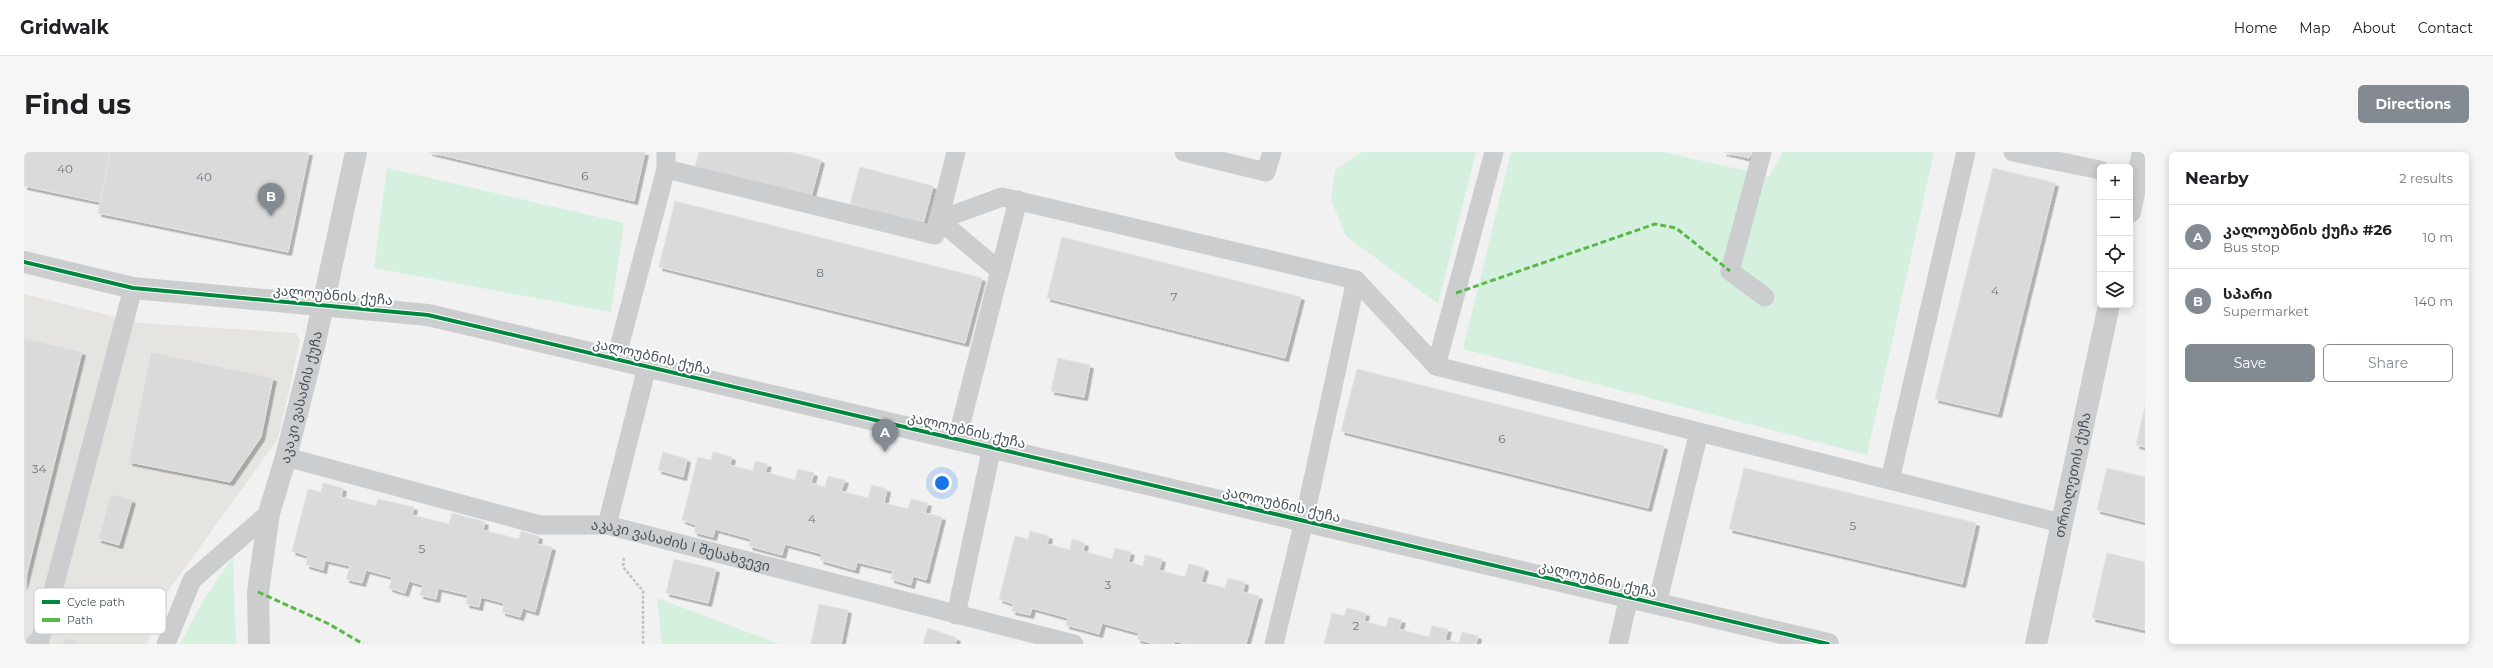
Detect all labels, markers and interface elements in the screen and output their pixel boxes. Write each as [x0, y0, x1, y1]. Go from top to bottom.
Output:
text: Gridwalk [20, 16, 109, 39]
text: Home [2234, 19, 2277, 37]
text: Map [2299, 19, 2330, 37]
text: About [2352, 19, 2396, 37]
text: Contact [2418, 19, 2473, 37]
button: Directions [2358, 85, 2469, 123]
text: Find us [24, 87, 131, 121]
house number: 40 [57, 161, 73, 176]
map controls [2097, 164, 2133, 308]
button: + [2097, 164, 2133, 200]
house number: 6 [581, 168, 589, 183]
text: Nearby [2185, 168, 2249, 188]
house number: 40 [196, 169, 212, 184]
text: 2 results [2399, 170, 2453, 186]
pin: B [258, 183, 284, 216]
button: − [2097, 200, 2133, 236]
text: კალოუბნის ქუჩა #26 [2223, 220, 2392, 239]
text: A [2193, 229, 2203, 245]
text: 10 m [2423, 229, 2453, 245]
button: locate [2097, 236, 2133, 272]
text: Bus stop [2223, 239, 2280, 255]
house number: 8 [816, 265, 824, 280]
button: layers [2097, 272, 2133, 308]
street label: კალოუბნის ქუჩა [272, 281, 394, 309]
house number: 4 [1991, 283, 1999, 298]
text: სპარი [2223, 284, 2272, 303]
house number: 7 [1170, 289, 1178, 304]
text: B [2193, 293, 2203, 309]
text: 140 m [2414, 293, 2453, 309]
text: Supermarket [2223, 303, 2309, 319]
street label: აკაკი ვასაძის ქუჩა [276, 329, 326, 466]
street label: კალოუბნის ქუჩა [591, 334, 713, 378]
button: Save [2185, 344, 2315, 382]
button: Share [2323, 344, 2453, 382]
street label: კალოუბნის ქუჩა [906, 408, 1028, 452]
street label: თრიალეთის ქუჩა [2050, 410, 2095, 539]
pin: A [872, 419, 898, 452]
house number: 6 [1498, 431, 1506, 446]
house number: 34 [32, 461, 46, 476]
your location [932, 473, 952, 493]
street label: კალოუბნის ქუჩა [1221, 482, 1343, 526]
house number: 4 [808, 511, 816, 526]
street label: აკაკი ვასაძის I შესახვევი [591, 516, 772, 575]
house number: 5 [1850, 518, 1857, 533]
house number: 5 [419, 541, 426, 556]
street label: კალოუბნის ქუჩა [1537, 557, 1659, 601]
house number: 3 [1105, 577, 1112, 592]
legend [34, 588, 166, 634]
text: Cycle path [67, 595, 125, 609]
text: Path [67, 613, 93, 627]
house number: 2 [1353, 618, 1360, 633]

